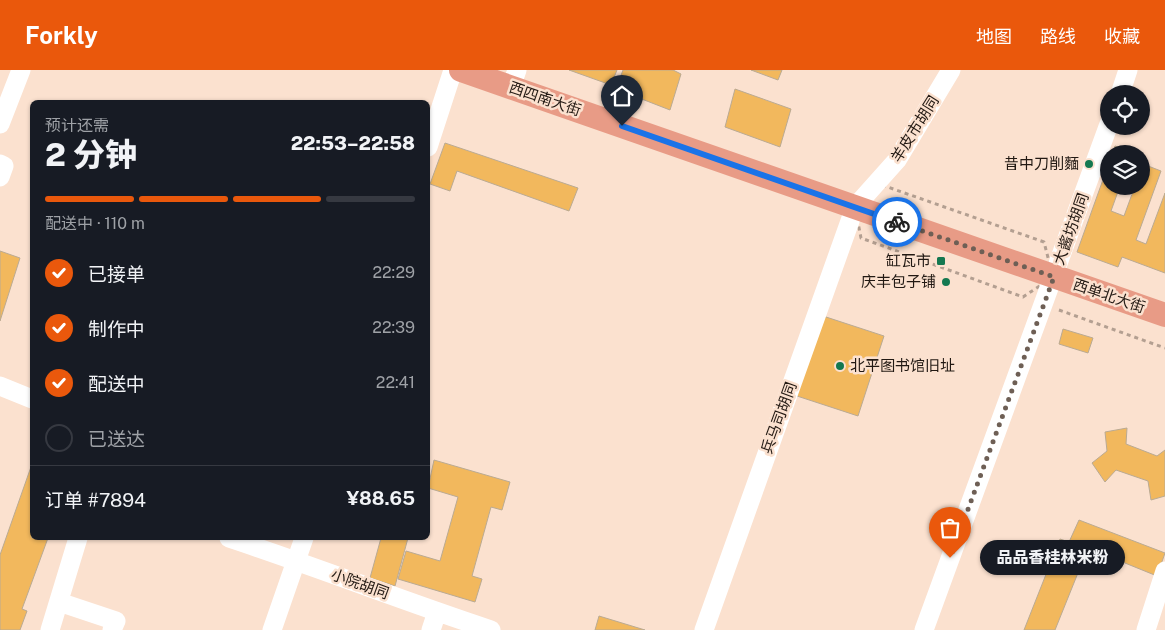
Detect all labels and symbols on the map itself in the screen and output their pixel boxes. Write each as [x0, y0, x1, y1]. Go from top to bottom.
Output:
pin [601, 75, 643, 126]
street label: 西四南大街 [507, 78, 583, 119]
street label: 羊皮市胡同 [887, 92, 942, 165]
place label: 昔中刀削麵 [1004, 155, 1079, 172]
marker: 昔中刀削麵 [1083, 158, 1095, 170]
street label: 大酱坊胡同 [1050, 191, 1091, 267]
courier [872, 197, 922, 247]
place label: 缸瓦市 [886, 252, 931, 269]
marker: 缸瓦市 [935, 255, 947, 267]
place label: 庆丰包子铺 [861, 273, 936, 290]
street label: 西单北大街 [1071, 275, 1147, 316]
marker: 庆丰包子铺 [940, 276, 952, 288]
place label: 北平图书馆旧址 [850, 357, 955, 374]
marker: 北平图书馆旧址 [834, 360, 846, 372]
street label: 兵马司胡同 [758, 380, 799, 456]
pin [929, 507, 971, 558]
callout: 品品香桂林米粉 [980, 540, 1125, 576]
street label: 小院胡同 [329, 565, 391, 602]

